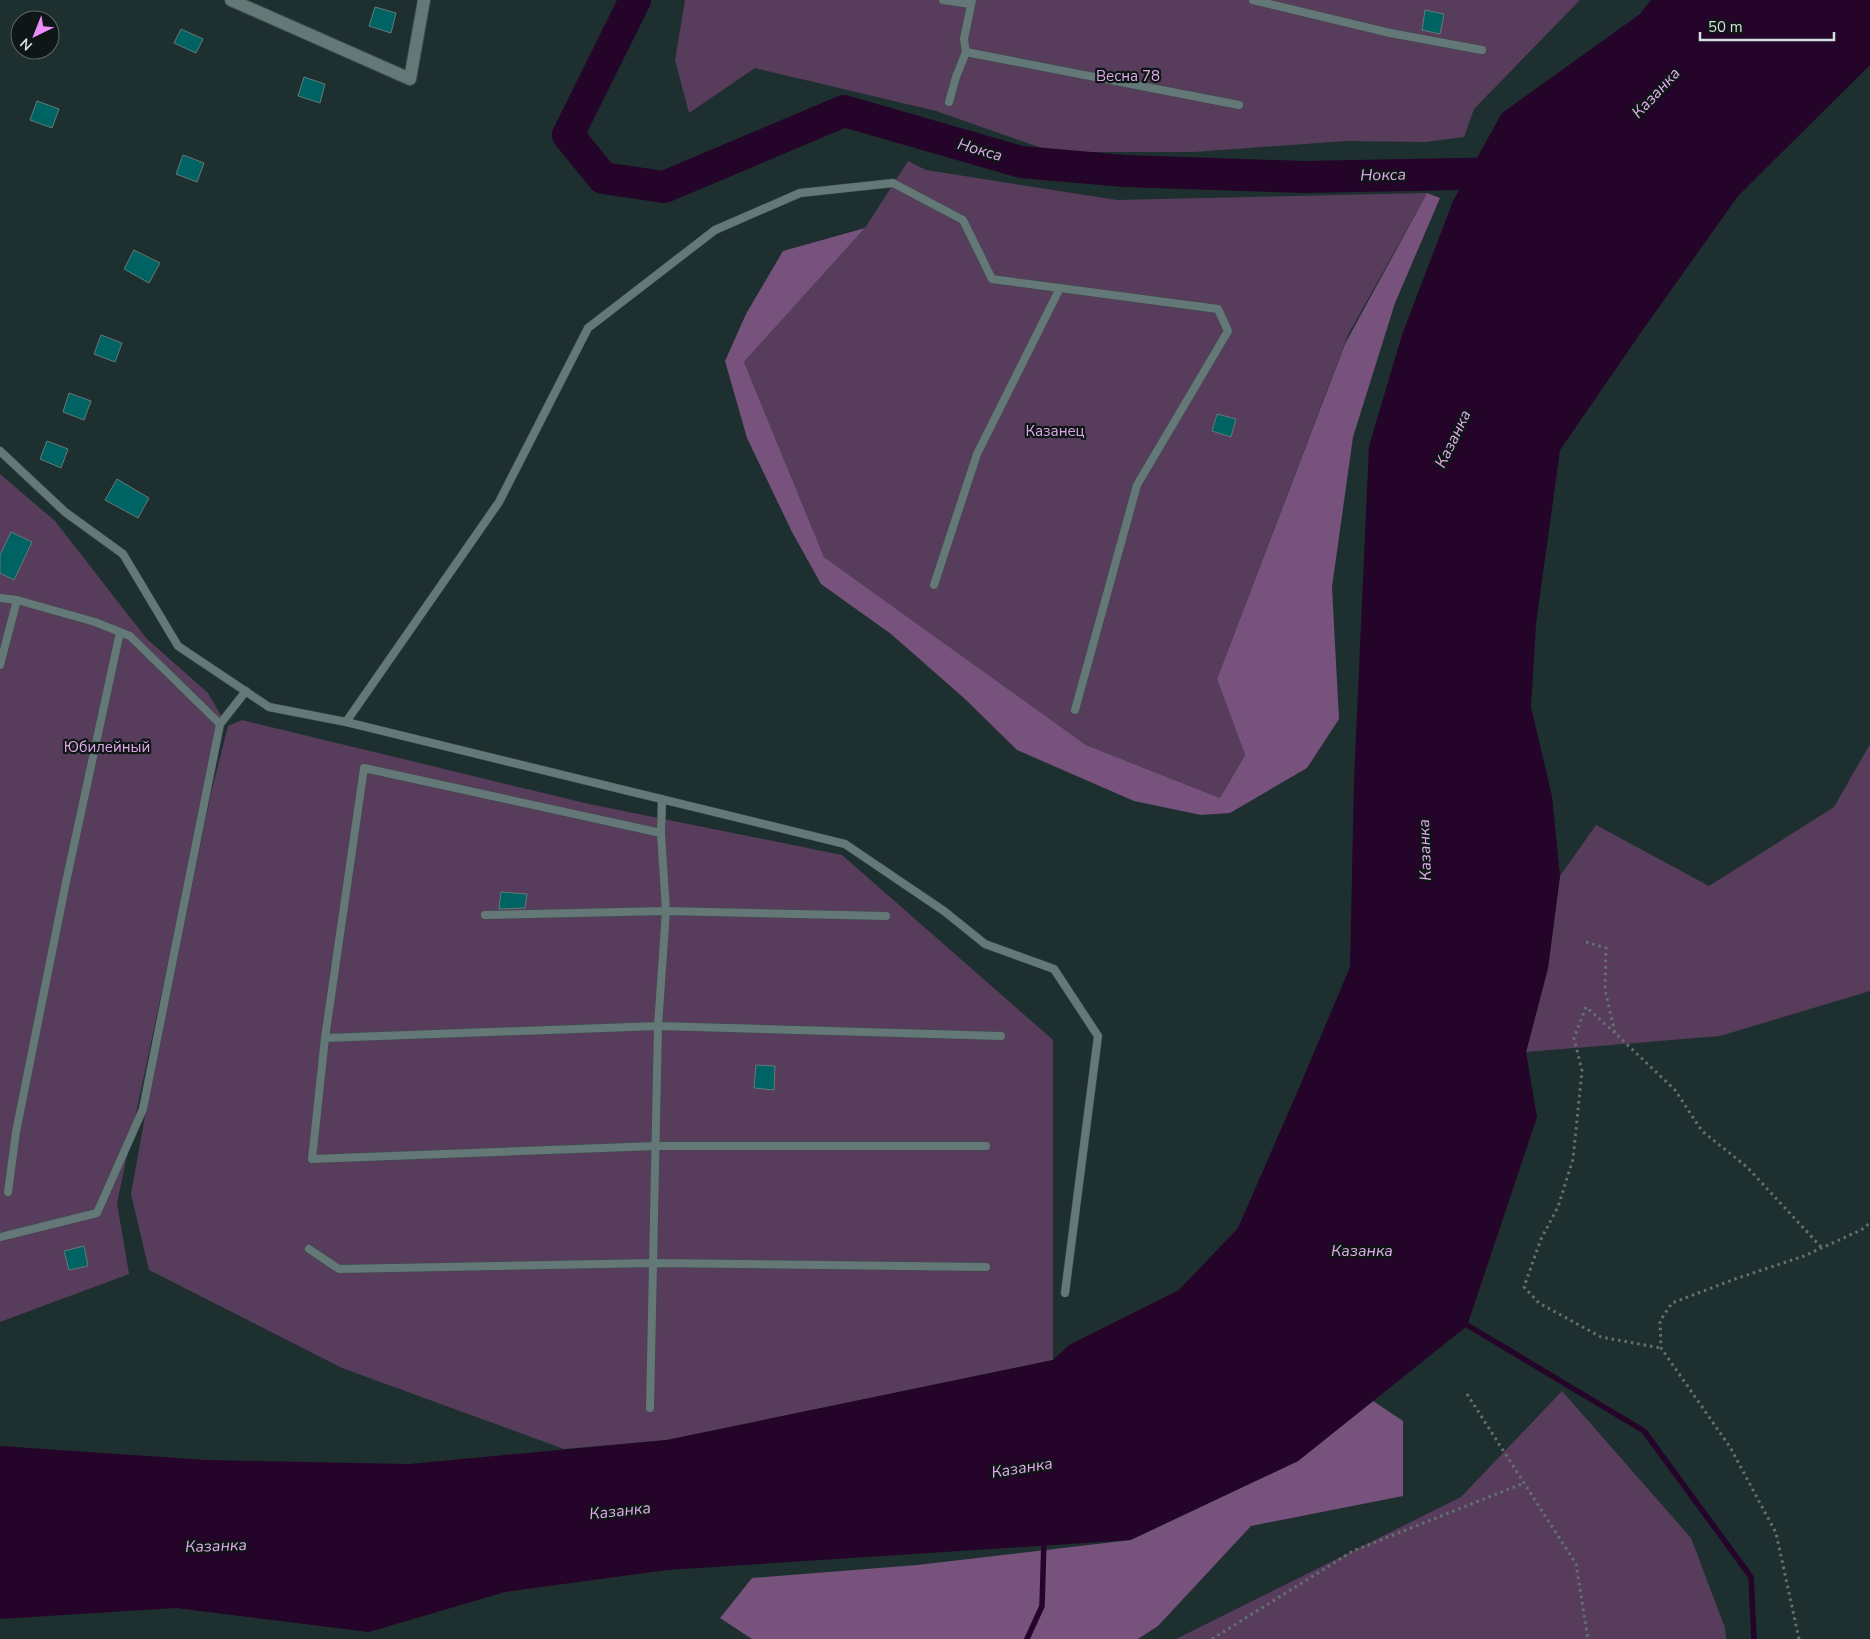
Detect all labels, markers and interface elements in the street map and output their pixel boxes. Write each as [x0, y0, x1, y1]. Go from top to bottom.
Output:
north arrow [10, 10, 60, 60]
scale bar [1700, 10, 1834, 42]
text: 50 m [1708, 17, 1743, 37]
text: N [16, 34, 37, 55]
water label: Казанка [1627, 63, 1685, 123]
park label: Весна 78 [1096, 66, 1160, 86]
water label: Нокса [955, 133, 1005, 167]
water label: Нокса [1360, 164, 1406, 186]
water label: Казанка [1430, 406, 1476, 472]
park label: Казанец [1025, 421, 1085, 441]
park label: Юбилейный [64, 737, 150, 757]
water label: Казанка [1413, 819, 1437, 881]
water label: Казанка [1331, 1240, 1393, 1262]
water label: Казанка [990, 1452, 1054, 1484]
water label: Казанка [588, 1497, 652, 1525]
water label: Казанка [185, 1534, 247, 1558]

